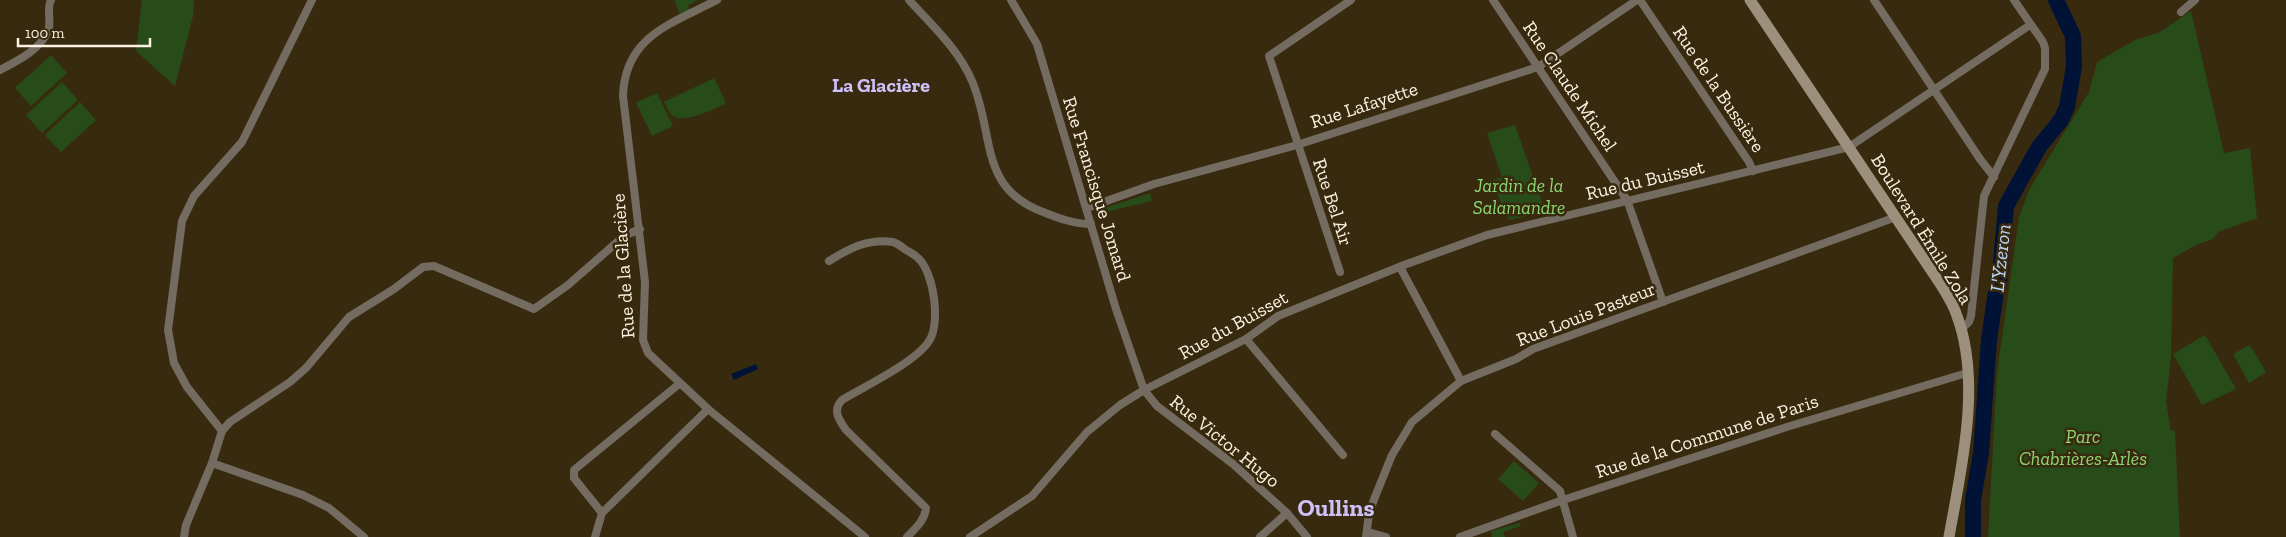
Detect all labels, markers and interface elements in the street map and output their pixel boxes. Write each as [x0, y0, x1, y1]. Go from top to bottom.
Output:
scale bar [18, 15, 150, 47]
street label: Rue Claude Michel [1518, 17, 1622, 155]
street label: Rue de la Bussière [1668, 21, 1770, 157]
text: 100 m [25, 24, 64, 42]
district label: La Glacière [832, 73, 930, 97]
street label: Rue Lafayette [1307, 77, 1421, 133]
street label: Rue Francisque Jomard [1058, 94, 1136, 285]
street label: Boulevard Émile Zola [1866, 149, 1978, 309]
street label: Rue Bel Air [1308, 155, 1358, 249]
street label: Rue du Buisset [1583, 155, 1707, 205]
park label: Jardin de la Salamandre [1473, 174, 1565, 219]
street label: Rue de la Glacière [606, 193, 640, 339]
water label: L'Yzeron [1985, 223, 2015, 293]
street label: Rue Louis Pasteur [1513, 277, 1659, 351]
street label: Rue du Buisset [1174, 286, 1292, 364]
street label: Rue de la Commune de Paris [1593, 389, 1821, 483]
street label: Rue Victor Hugo [1165, 390, 1285, 492]
park label: Parc Chabrières-Arlès [2019, 425, 2147, 470]
district label: Oullins [1297, 493, 1375, 522]

